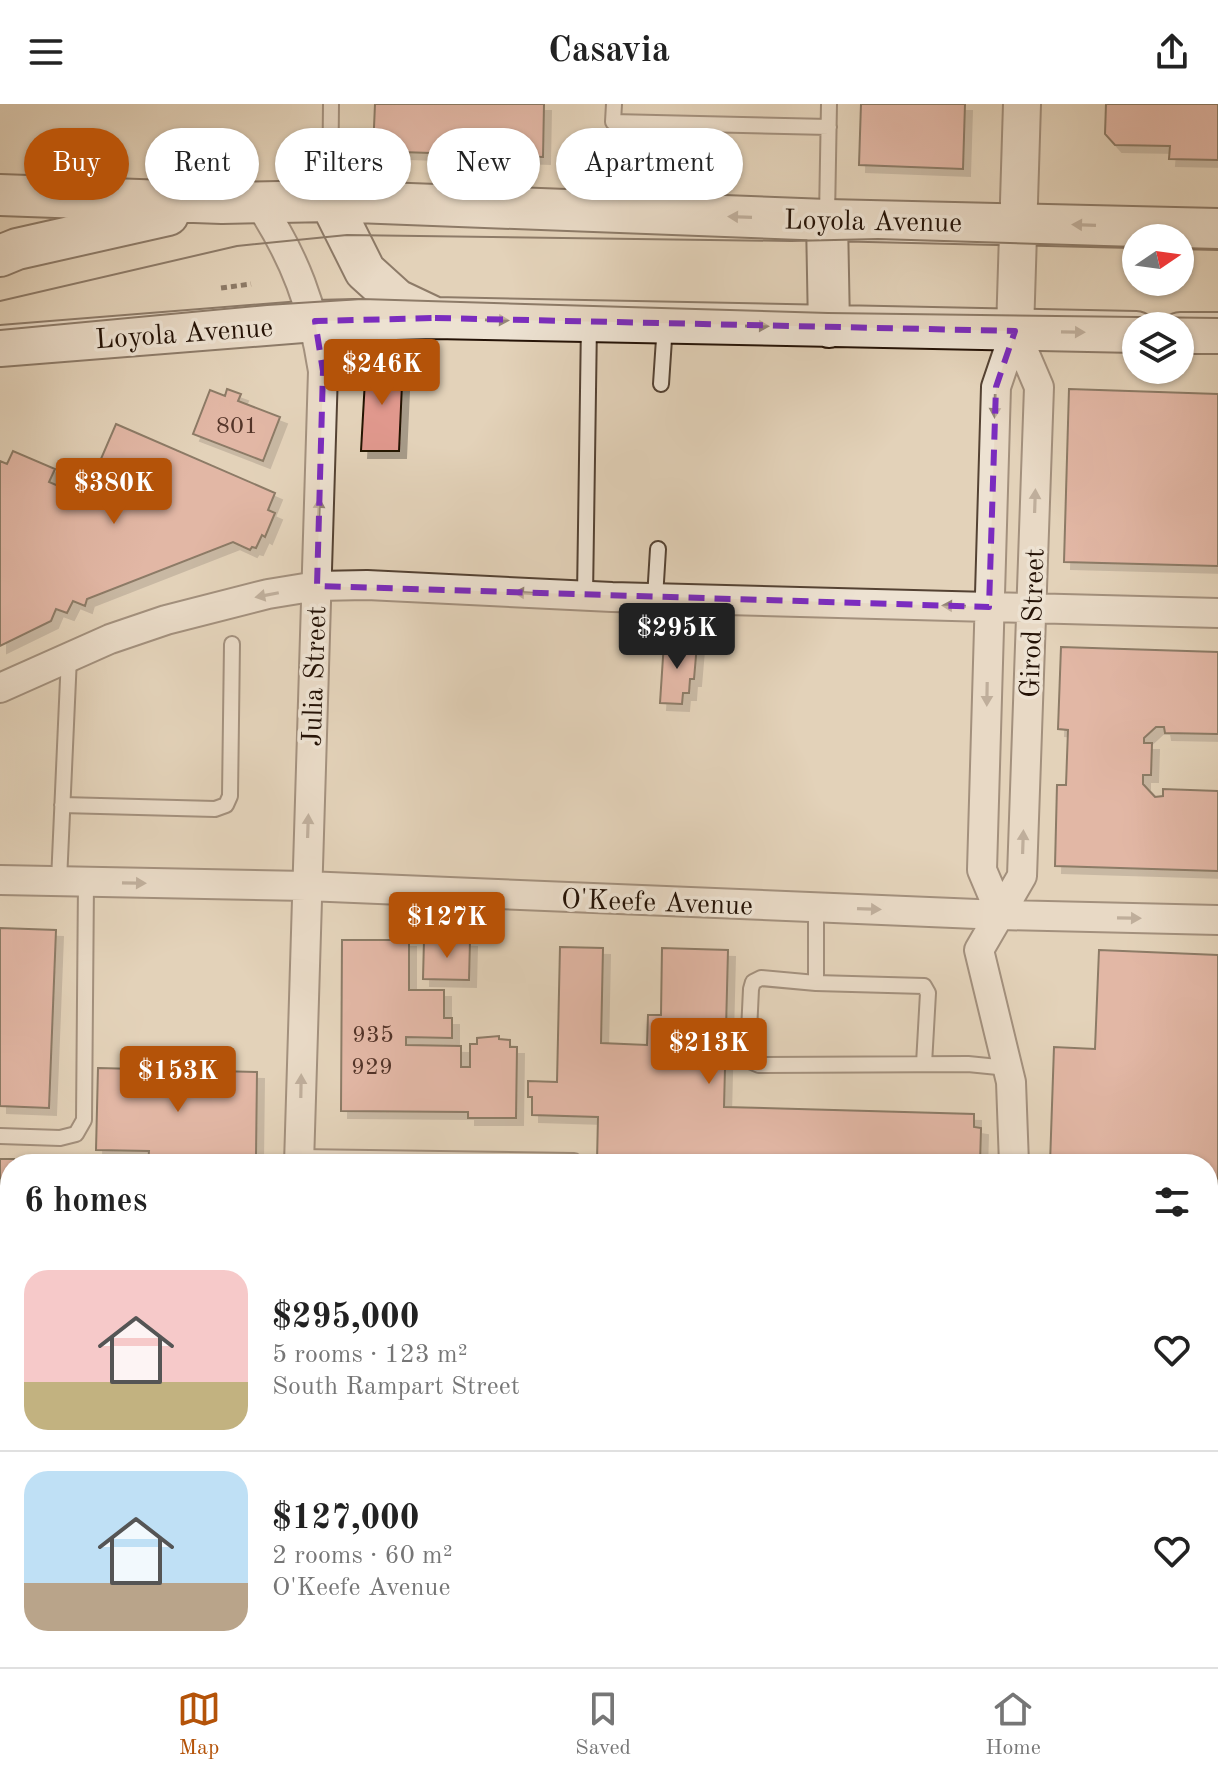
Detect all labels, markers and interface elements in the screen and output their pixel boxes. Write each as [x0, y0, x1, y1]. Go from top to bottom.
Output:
icon: menu [24, 30, 68, 74]
icon: share [1150, 30, 1194, 74]
text: Casavia [548, 34, 670, 70]
chip: Buy [24, 128, 129, 200]
chip: Rent [145, 128, 259, 200]
chip: Filters [275, 128, 411, 200]
chip: New [427, 128, 540, 200]
chip: Apartment [556, 128, 743, 200]
street label: Loyola Avenue [784, 207, 962, 239]
one-way arrow [727, 210, 752, 223]
one-way arrow [1071, 218, 1096, 231]
north arrow [1122, 224, 1194, 296]
map controls [1122, 224, 1194, 384]
button: layers [1122, 312, 1194, 384]
one-way arrow [485, 313, 510, 326]
street label: Loyola Avenue [94, 315, 274, 355]
one-way arrow [745, 319, 770, 332]
one-way arrow [1061, 326, 1086, 338]
pin: $246K [326, 339, 438, 407]
text: $246K [342, 352, 422, 378]
one-way arrow [989, 394, 1002, 419]
house number: 801 [216, 415, 258, 439]
pin: $380K [58, 458, 170, 526]
text: $380K [74, 471, 154, 497]
one-way arrow [1029, 488, 1041, 513]
one-way arrow [313, 497, 325, 522]
street label: Girod Street [1017, 548, 1051, 698]
one-way arrow [513, 586, 538, 599]
one-way arrow [254, 589, 279, 602]
one-way arrow [941, 600, 966, 612]
pin: $295K [621, 603, 733, 671]
street label: Julia Street [300, 605, 332, 747]
text: $295K [637, 616, 717, 642]
one-way arrow [980, 682, 993, 707]
one-way arrow [301, 813, 314, 838]
one-way arrow [1017, 829, 1030, 854]
one-way arrow [122, 876, 147, 889]
street label: O'Keefe Avenue [560, 887, 753, 921]
pin: $127K [391, 892, 503, 960]
one-way arrow [857, 903, 882, 916]
text: $127K [407, 905, 487, 931]
one-way arrow [1117, 912, 1142, 925]
pin: $213K [653, 1018, 765, 1086]
house number: 935 [352, 1024, 394, 1048]
text: $213K [669, 1031, 749, 1057]
pin: $153K [122, 1046, 234, 1114]
house number: 929 [351, 1056, 393, 1080]
text: $153K [138, 1059, 218, 1085]
one-way arrow [294, 1073, 307, 1098]
icon: filters [1150, 1180, 1194, 1224]
text: 6 homes [24, 1185, 147, 1219]
text: $295,000 [272, 1301, 420, 1335]
icon: home [88, 1302, 184, 1398]
icon: heart [1150, 1328, 1194, 1372]
text: 5 rooms · 123 m² [272, 1342, 468, 1368]
text: South Rampart Street [272, 1374, 520, 1400]
text: $127,000 [272, 1502, 420, 1536]
icon: home [88, 1503, 184, 1599]
icon: heart [1150, 1529, 1194, 1573]
text: 2 rooms · 60 m² [272, 1543, 453, 1569]
text: O'Keefe Avenue [272, 1575, 450, 1601]
tab: Map [177, 1687, 221, 1762]
tab: Saved [575, 1687, 631, 1762]
tab: Home [985, 1687, 1041, 1762]

